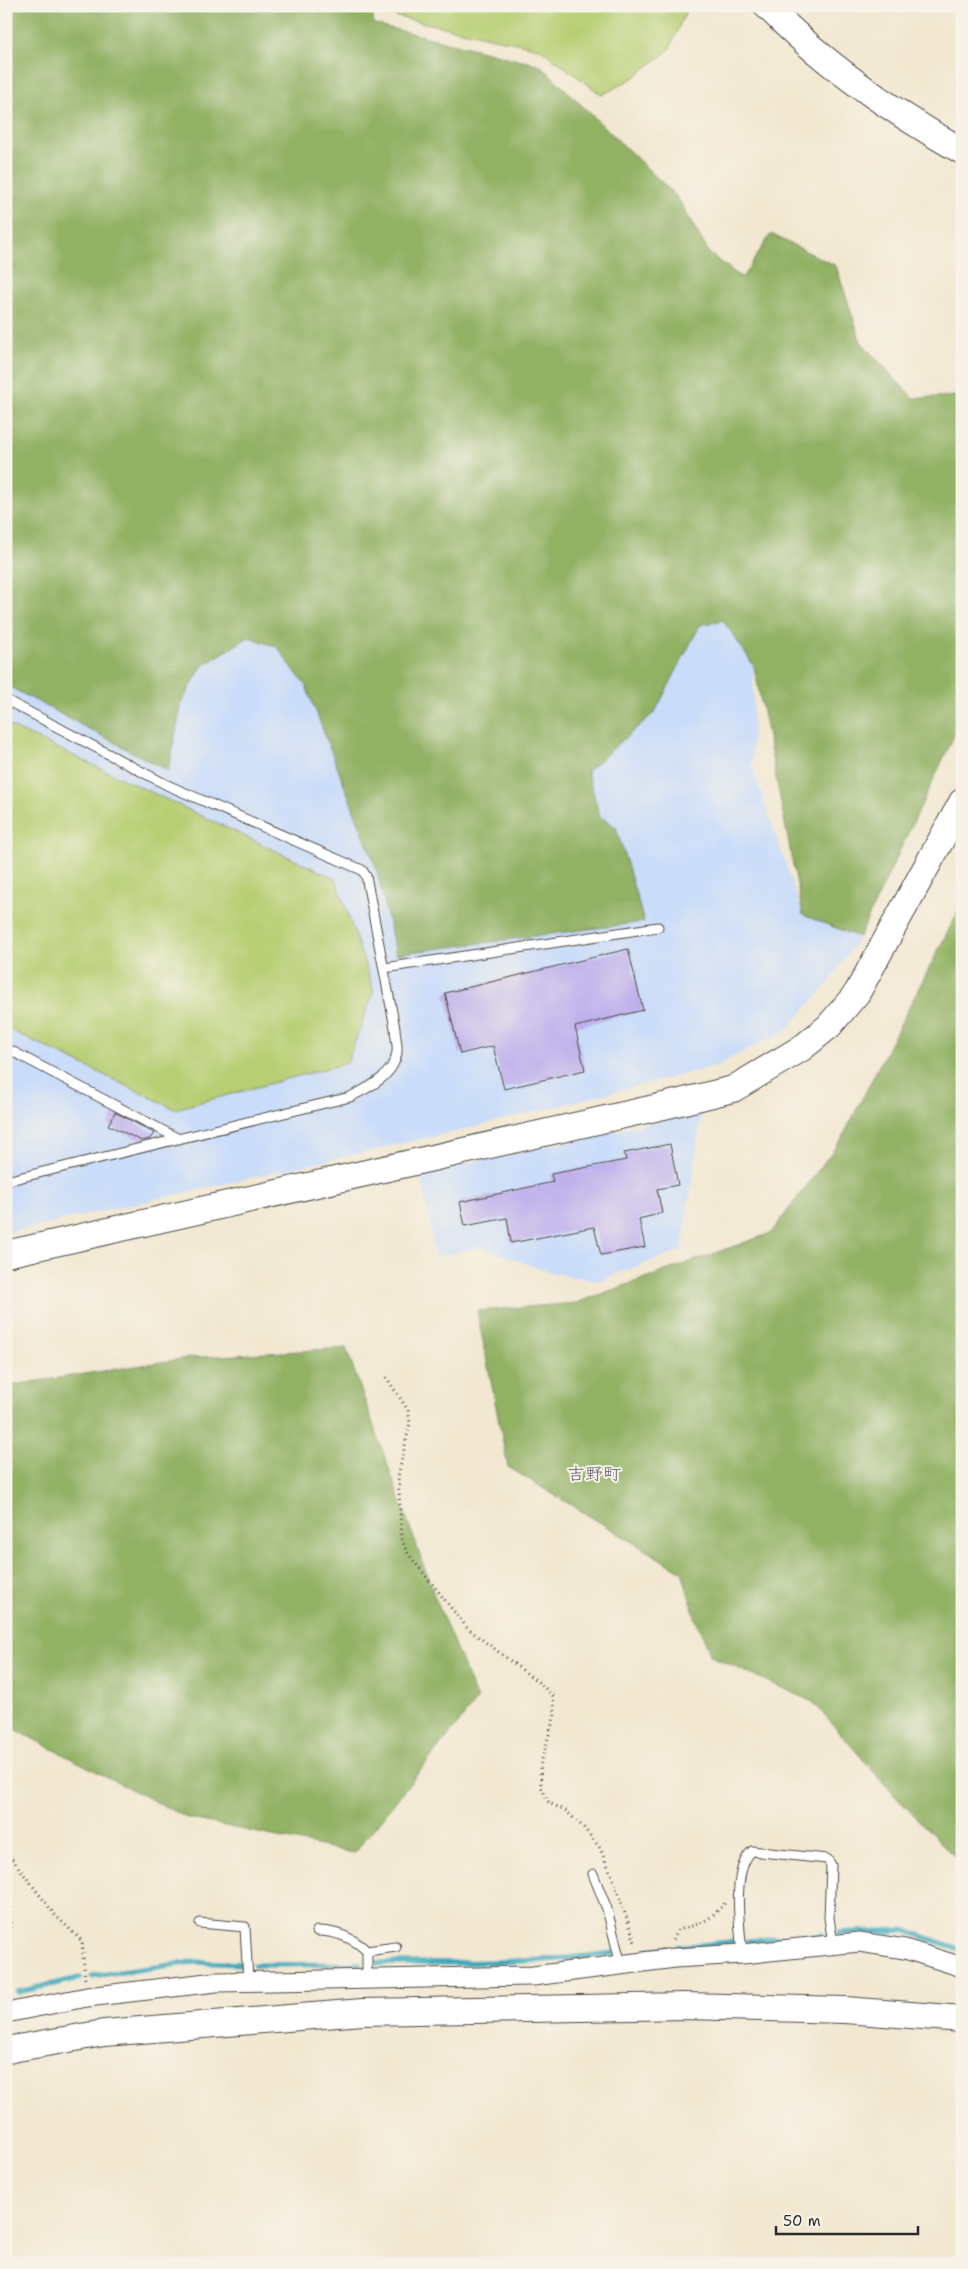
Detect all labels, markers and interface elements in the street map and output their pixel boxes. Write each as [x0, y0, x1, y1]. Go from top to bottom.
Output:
district label: 吉野町 [567, 1462, 621, 1486]
scale bar [776, 2204, 918, 2236]
text: 50 m [783, 2211, 821, 2231]

